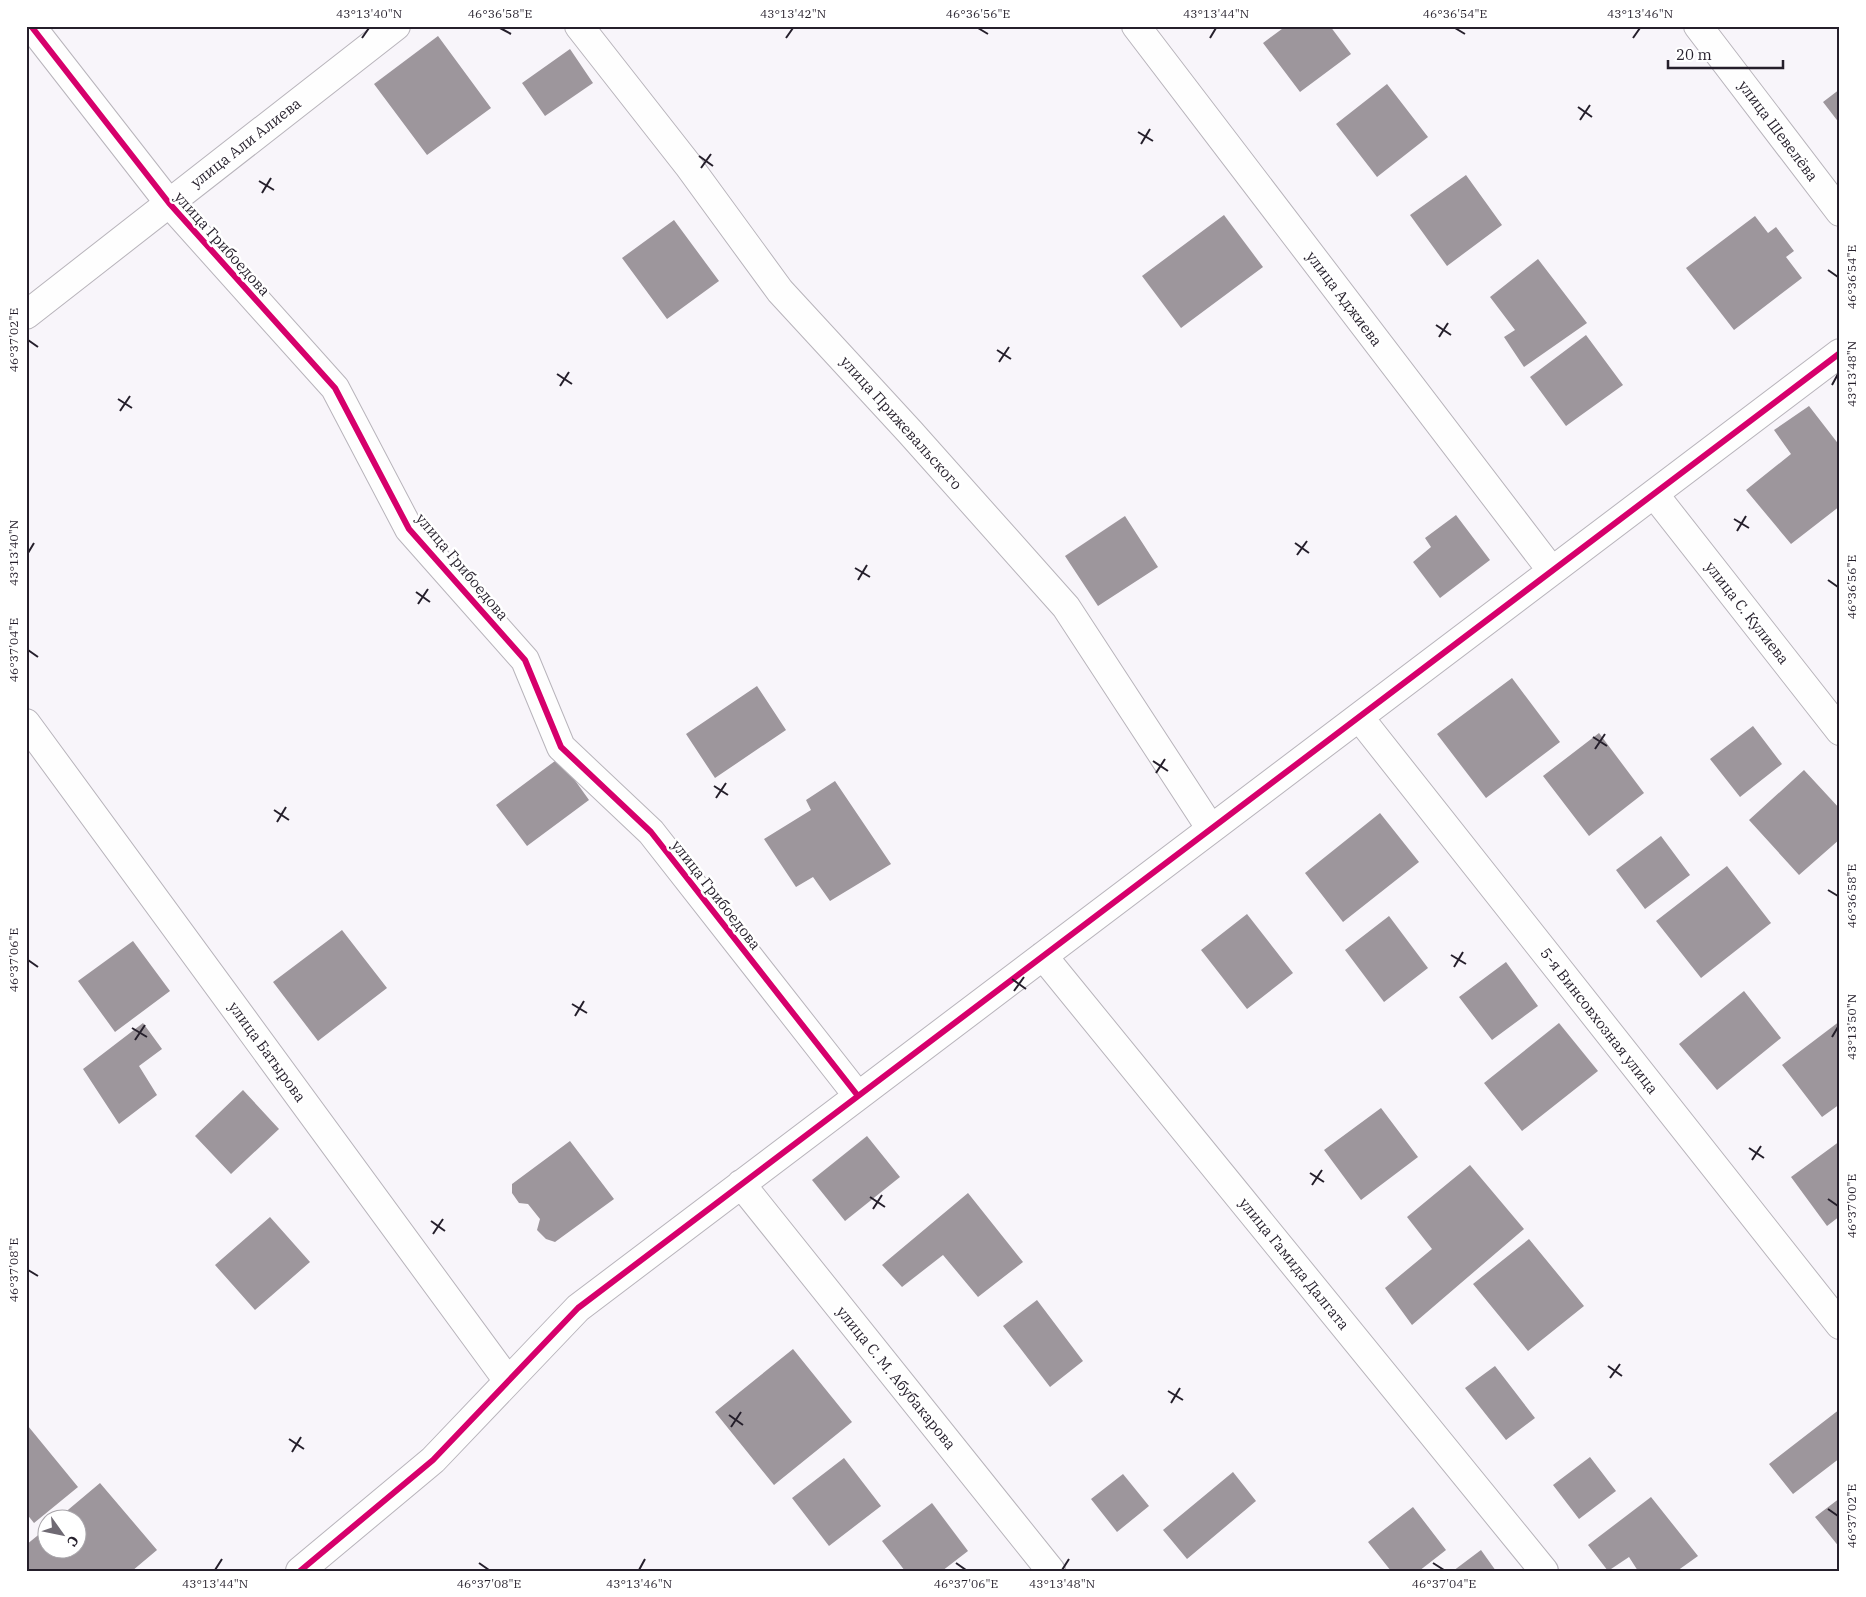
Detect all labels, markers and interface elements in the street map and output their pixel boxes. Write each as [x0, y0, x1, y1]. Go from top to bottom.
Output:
text: 43°13'40"N [336, 6, 402, 21]
text: 46°36'58"E [468, 6, 532, 21]
text: 43°13'42"N [760, 6, 826, 21]
text: 46°36'56"E [946, 6, 1010, 21]
text: 43°13'44"N [1183, 6, 1249, 21]
text: 46°36'54"E [1423, 6, 1487, 21]
text: 43°13'46"N [1607, 6, 1673, 21]
scale bar [1668, 38, 1784, 70]
text: 20 m [1676, 45, 1712, 64]
street label: улица Шевелёва [1734, 77, 1822, 185]
street label: улица Али Алиева [187, 94, 305, 192]
street label: улица Грибоедова [170, 187, 274, 300]
text: 46°36'54"E [1844, 245, 1859, 309]
street label: улица Аджиева [1302, 247, 1386, 350]
text: 46°37'02"E [6, 308, 21, 372]
text: 43°13'48"N [1844, 341, 1859, 407]
street label: улица Прижевальского [836, 352, 966, 493]
street label: улица Грибоедова [412, 509, 513, 624]
text: 43°13'40"N [6, 520, 21, 586]
text: 46°36'56"E [1844, 555, 1859, 619]
street label: улица С. Кулиева [1701, 557, 1793, 668]
text: 46°37'04"E [6, 618, 21, 682]
street label: улица Грибоедова [668, 836, 765, 953]
text: 46°36'58"E [1844, 864, 1859, 928]
text: 46°37'06"E [6, 928, 21, 992]
street label: 5-я Винсовхозная улица [1536, 944, 1662, 1098]
text: 43°13'50"N [1844, 994, 1859, 1060]
street label: улица Батырова [225, 998, 310, 1106]
text: 46°37'00"E [1844, 1174, 1859, 1238]
street label: улица Гамида Далгата [1235, 1194, 1354, 1334]
text: 46°37'08"E [6, 1238, 21, 1302]
street label: улица С. М. Абубакарова [833, 1302, 960, 1453]
text: 46°37'02"E [1844, 1484, 1859, 1548]
north arrow [38, 1510, 88, 1560]
text: С [63, 1532, 83, 1550]
text: 43°13'44"N [182, 1576, 248, 1591]
text: 46°37'08"E [457, 1576, 521, 1591]
text: 43°13'46"N [606, 1576, 672, 1591]
text: 46°37'06"E [934, 1576, 998, 1591]
text: 43°13'48"N [1029, 1576, 1095, 1591]
text: 46°37'04"E [1412, 1576, 1476, 1591]

